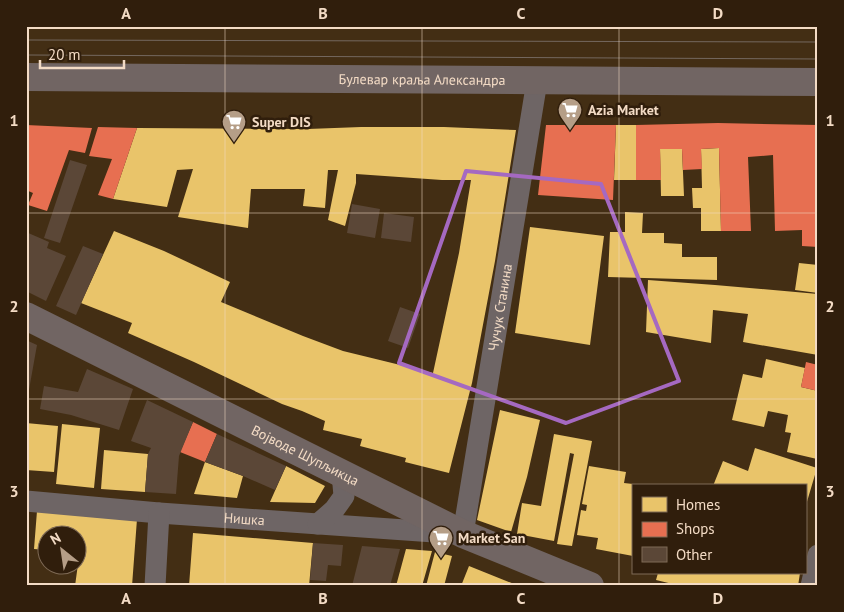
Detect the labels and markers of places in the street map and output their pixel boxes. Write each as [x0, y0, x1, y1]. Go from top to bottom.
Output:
supermarket icon: Azia Market [557, 97, 583, 131]
place label: Azia Market [588, 101, 659, 119]
supermarket icon: Super DIS [221, 109, 247, 143]
place label: Super DIS [252, 113, 311, 131]
supermarket icon: Market San [428, 525, 454, 559]
place label: Market San [458, 529, 525, 547]

